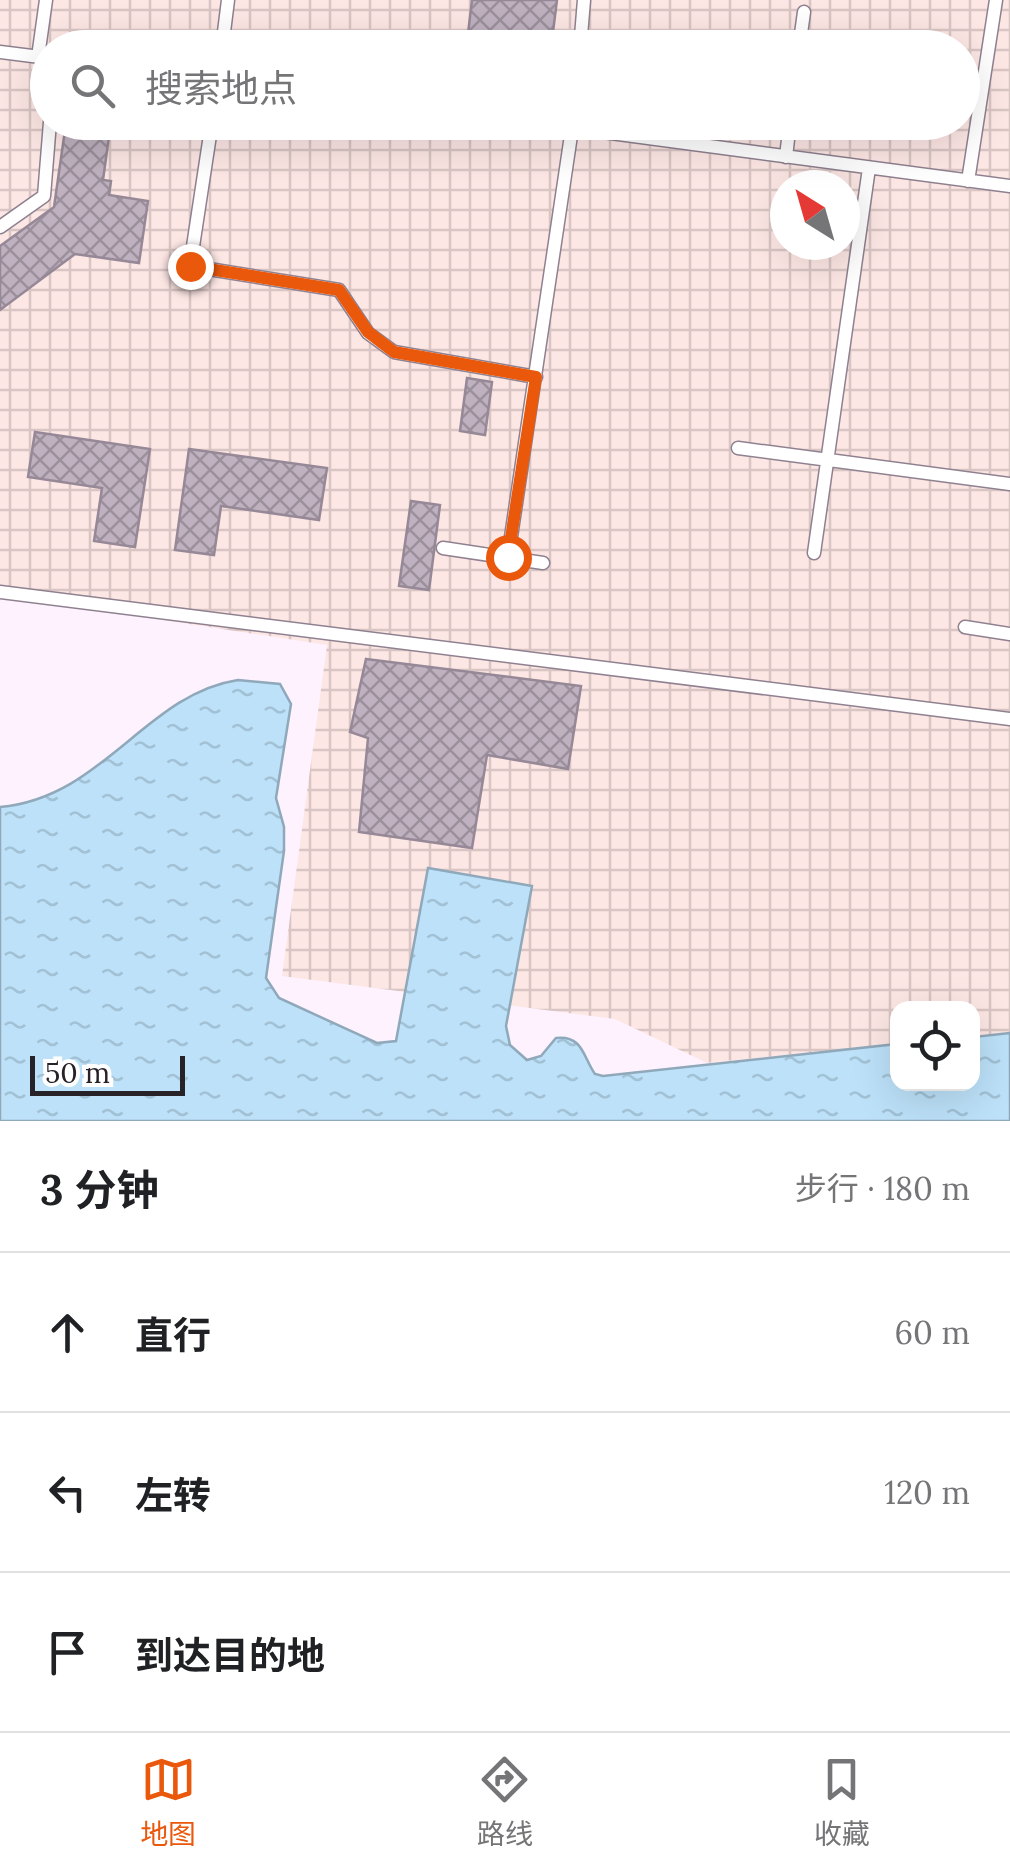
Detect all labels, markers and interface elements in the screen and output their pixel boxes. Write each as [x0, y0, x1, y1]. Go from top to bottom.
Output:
search box [30, 30, 980, 140]
icon: search [65, 58, 120, 113]
text: 搜索地点 [145, 64, 297, 112]
north arrow [770, 170, 860, 260]
route end [168, 244, 214, 290]
route start [486, 535, 532, 581]
map controls [890, 1001, 980, 1091]
button: locate [890, 1001, 980, 1091]
scale bar [30, 1051, 185, 1096]
text: 50 m [45, 1055, 110, 1091]
text: 3 分钟 [40, 1163, 159, 1217]
text: 步行 · 180 m [795, 1168, 970, 1209]
icon: ahead [40, 1305, 95, 1360]
text: 直行 [135, 1311, 211, 1359]
text: 60 m [895, 1312, 970, 1353]
icon: left [40, 1465, 95, 1520]
text: 左转 [135, 1471, 211, 1519]
text: 120 m [884, 1472, 970, 1513]
icon: arrive [40, 1625, 95, 1680]
text: 到达目的地 [135, 1631, 325, 1679]
tab: 地图 [140, 1752, 196, 1852]
tab: 路线 [477, 1752, 533, 1852]
tab: 收藏 [814, 1752, 870, 1852]

